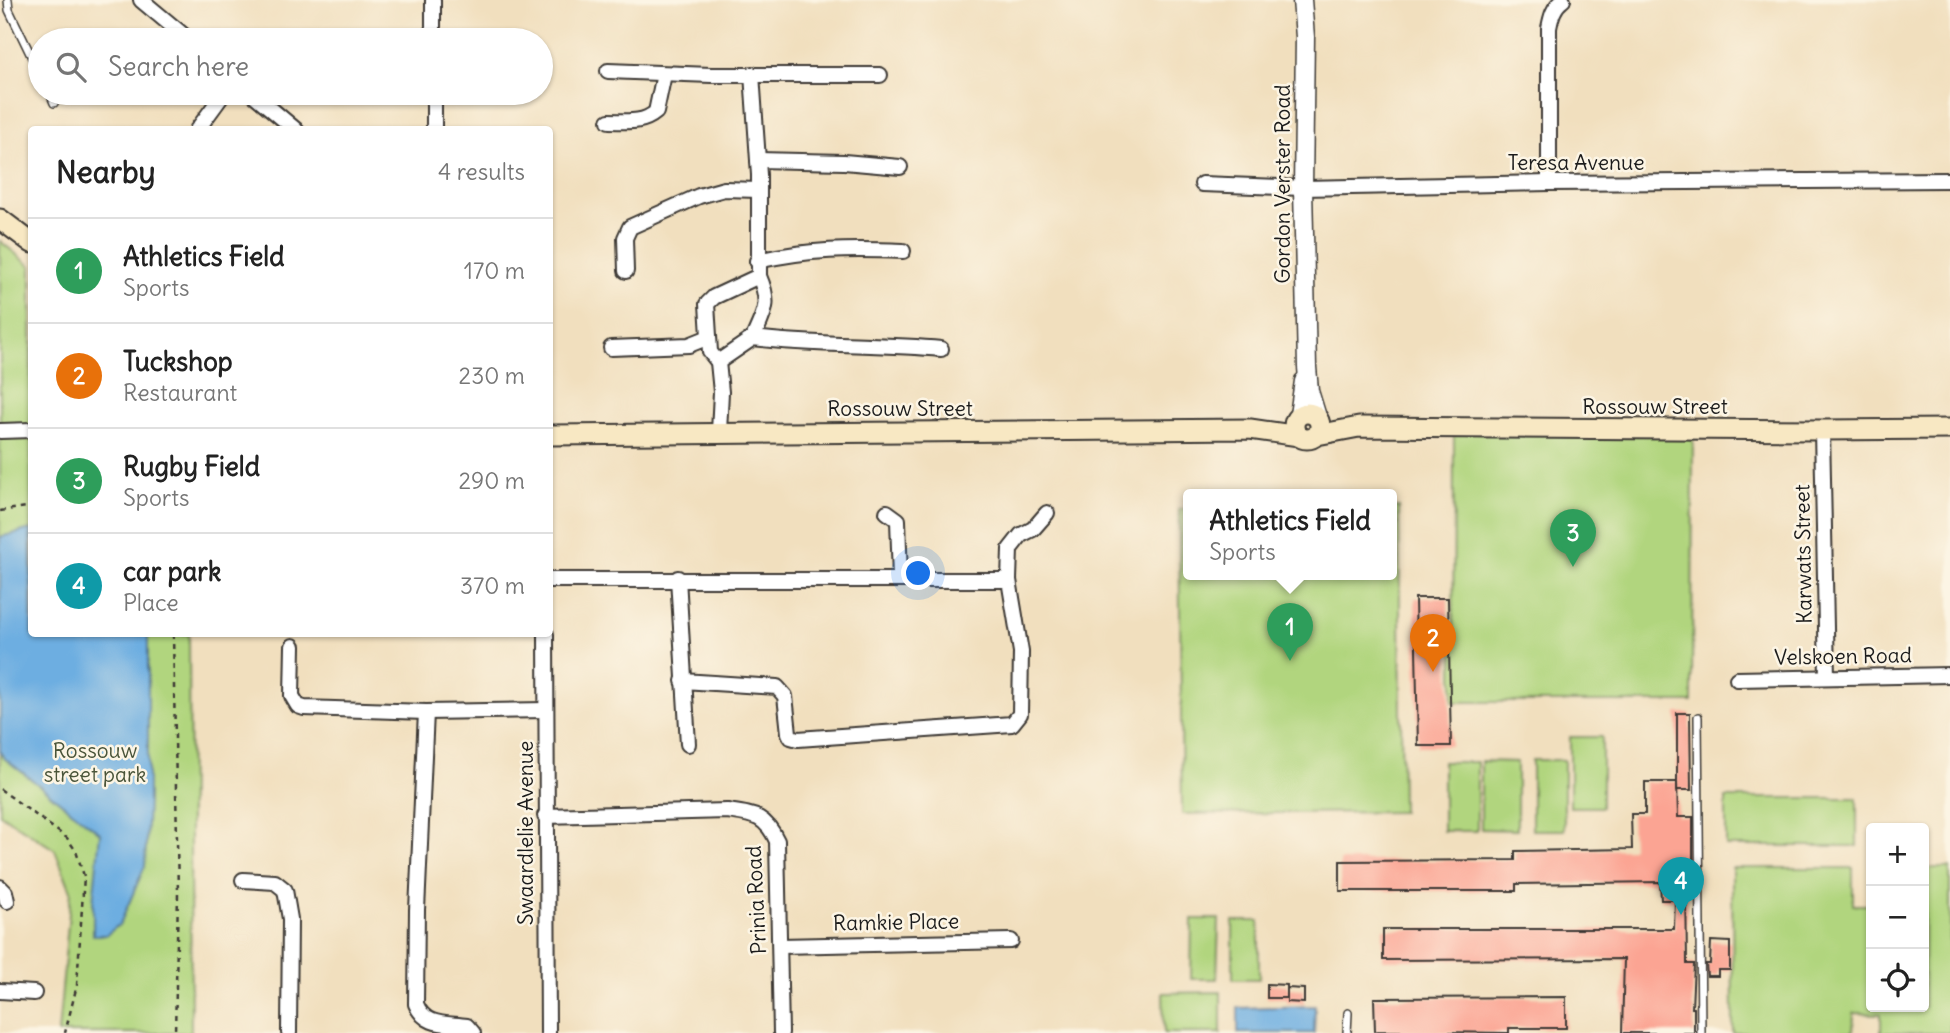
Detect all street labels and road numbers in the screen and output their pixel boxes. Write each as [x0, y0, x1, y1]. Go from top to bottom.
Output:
street label: Gordon Verster Road [1269, 84, 1296, 284]
street label: Teresa Avenue [1507, 149, 1645, 176]
street label: Rossouw Street [1582, 393, 1728, 420]
street label: Rossouw Street [827, 395, 973, 422]
street label: Karwats Street [1788, 484, 1818, 624]
street label: Velskoen Road [1774, 641, 1912, 671]
street label: Swaardlelie Avenue [512, 741, 539, 925]
street label: Prinia Road [740, 845, 772, 955]
street label: Ramkie Place [833, 907, 959, 937]

